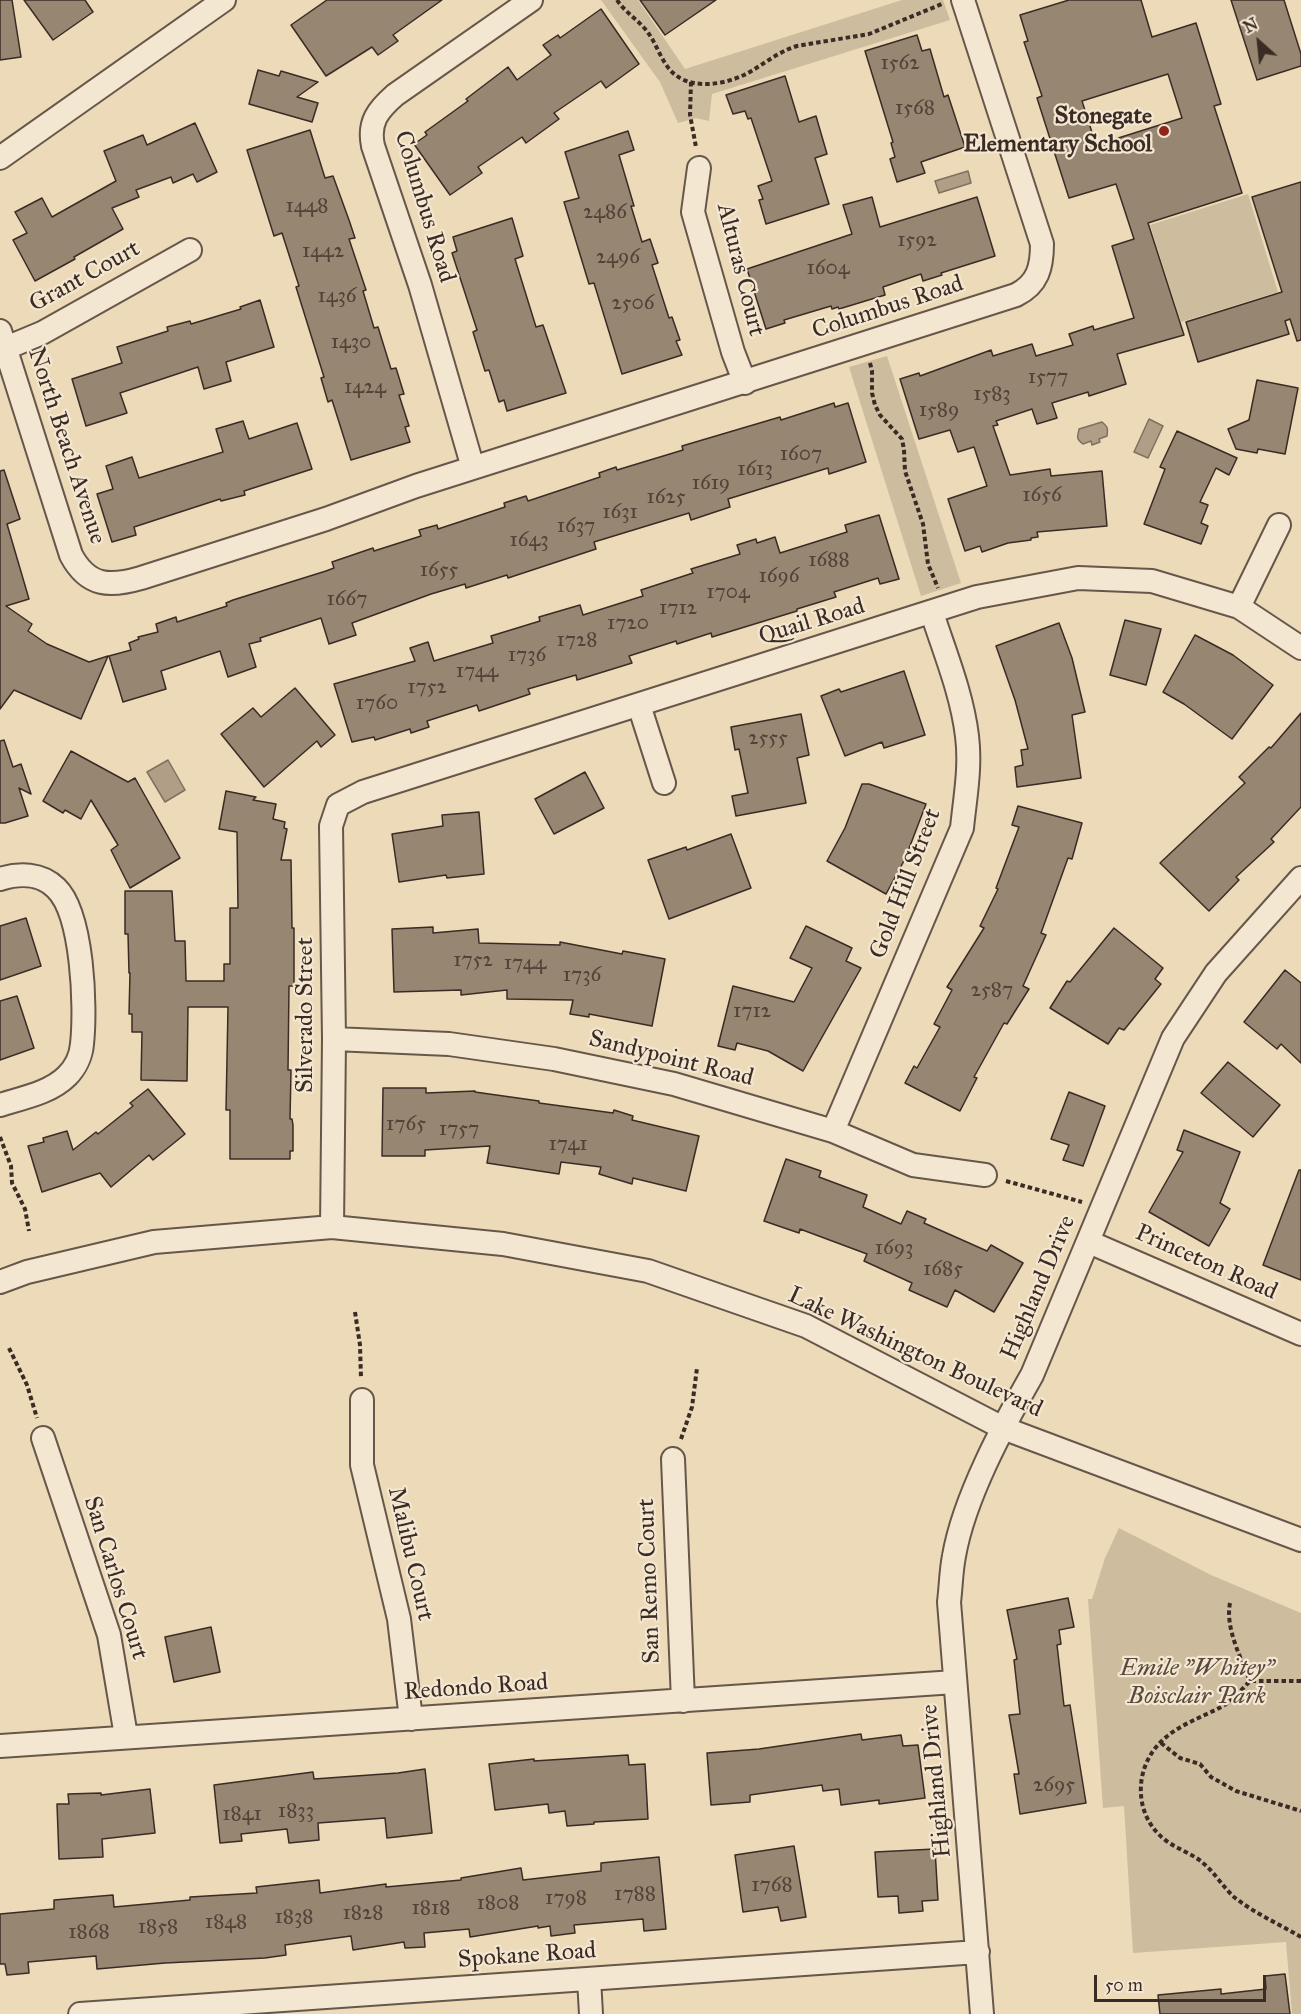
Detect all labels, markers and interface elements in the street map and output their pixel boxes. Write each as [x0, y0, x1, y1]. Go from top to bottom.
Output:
north arrow [1229, 12, 1289, 72]
text: N [1240, 14, 1261, 37]
house number: 1562 [880, 51, 920, 77]
house number: 1568 [895, 96, 935, 122]
place label: Stonegate Elementary School [963, 103, 1152, 159]
marker: Stonegate Elementary School [1157, 124, 1171, 138]
street label: Columbus Road [387, 128, 461, 286]
house number: 1448 [286, 194, 328, 220]
house number: 2486 [583, 200, 627, 226]
street label: Alturas Court [710, 201, 770, 339]
house number: 1592 [897, 228, 937, 254]
street label: Grant Court [25, 235, 145, 319]
house number: 1442 [302, 239, 344, 265]
house number: 2496 [596, 245, 640, 271]
house number: 1604 [807, 256, 849, 282]
street label: Columbus Road [809, 270, 967, 346]
house number: 1436 [317, 284, 357, 310]
house number: 2506 [612, 291, 654, 317]
house number: 1430 [331, 330, 371, 356]
street label: North Beach Avenue [21, 344, 111, 548]
house number: 1577 [1028, 365, 1068, 391]
house number: 1424 [344, 375, 386, 401]
house number: 1583 [973, 382, 1011, 408]
house number: 1589 [919, 398, 959, 424]
house number: 1607 [780, 442, 822, 468]
house number: 1613 [737, 457, 773, 483]
house number: 1619 [692, 471, 730, 497]
house number: 1656 [1022, 483, 1062, 509]
house number: 1625 [647, 485, 685, 511]
house number: 1631 [602, 500, 638, 526]
house number: 1637 [557, 514, 595, 540]
house number: 1643 [509, 528, 549, 554]
house number: 1688 [808, 548, 850, 574]
house number: 1655 [420, 558, 458, 584]
house number: 1696 [758, 564, 800, 590]
house number: 1704 [706, 580, 750, 606]
house number: 1667 [327, 587, 367, 613]
street label: Quail Road [756, 592, 868, 652]
house number: 1712 [659, 596, 697, 622]
house number: 1720 [607, 611, 649, 637]
house number: 1728 [556, 628, 598, 654]
house number: 1736 [508, 643, 546, 669]
house number: 1744 [456, 659, 498, 685]
house number: 1752 [407, 675, 447, 701]
house number: 1760 [356, 691, 398, 717]
house number: 2555 [748, 726, 788, 752]
street label: Gold Hill Street [864, 805, 948, 963]
street label: Silverado Street [292, 937, 320, 1093]
house number: 1752 [453, 948, 493, 974]
house number: 1744 [504, 951, 546, 977]
house number: 1736 [563, 963, 601, 989]
house number: 2587 [971, 978, 1013, 1004]
house number: 1712 [733, 999, 771, 1025]
street label: Sandypoint Road [586, 1025, 756, 1093]
house number: 1765 [386, 1112, 426, 1138]
house number: 1757 [439, 1117, 479, 1143]
house number: 1741 [548, 1132, 588, 1158]
street label: Highland Drive [996, 1211, 1082, 1365]
street label: Princeton Road [1131, 1219, 1281, 1307]
house number: 1693 [875, 1236, 913, 1262]
house number: 1685 [923, 1257, 963, 1283]
street label: Lake Washington Boulevard [783, 1281, 1047, 1425]
street label: Malibu Court [381, 1484, 439, 1624]
street label: San Carlos Court [77, 1493, 153, 1663]
street label: San Remo Court [633, 1498, 667, 1664]
park label: Emile "Whitey" Boisclair Park [1120, 1655, 1274, 1711]
street label: Redondo Road [403, 1669, 549, 1707]
street label: Highland Drive [916, 1703, 958, 1859]
house number: 2695 [1033, 1773, 1075, 1799]
house number: 1833 [278, 1799, 314, 1825]
house number: 1841 [222, 1802, 262, 1828]
house number: 1768 [751, 1873, 793, 1899]
house number: 1788 [614, 1882, 656, 1908]
house number: 1798 [545, 1886, 587, 1912]
house number: 1808 [477, 1891, 519, 1917]
house number: 1818 [412, 1896, 450, 1922]
house number: 1828 [343, 1901, 383, 1927]
house number: 1838 [274, 1905, 314, 1931]
house number: 1848 [205, 1910, 247, 1936]
house number: 1858 [138, 1915, 178, 1941]
house number: 1868 [68, 1920, 110, 1946]
street label: Spokane Road [457, 1937, 597, 1975]
scale bar [1097, 1963, 1270, 2001]
text: 50 m [1105, 1974, 1143, 1996]

